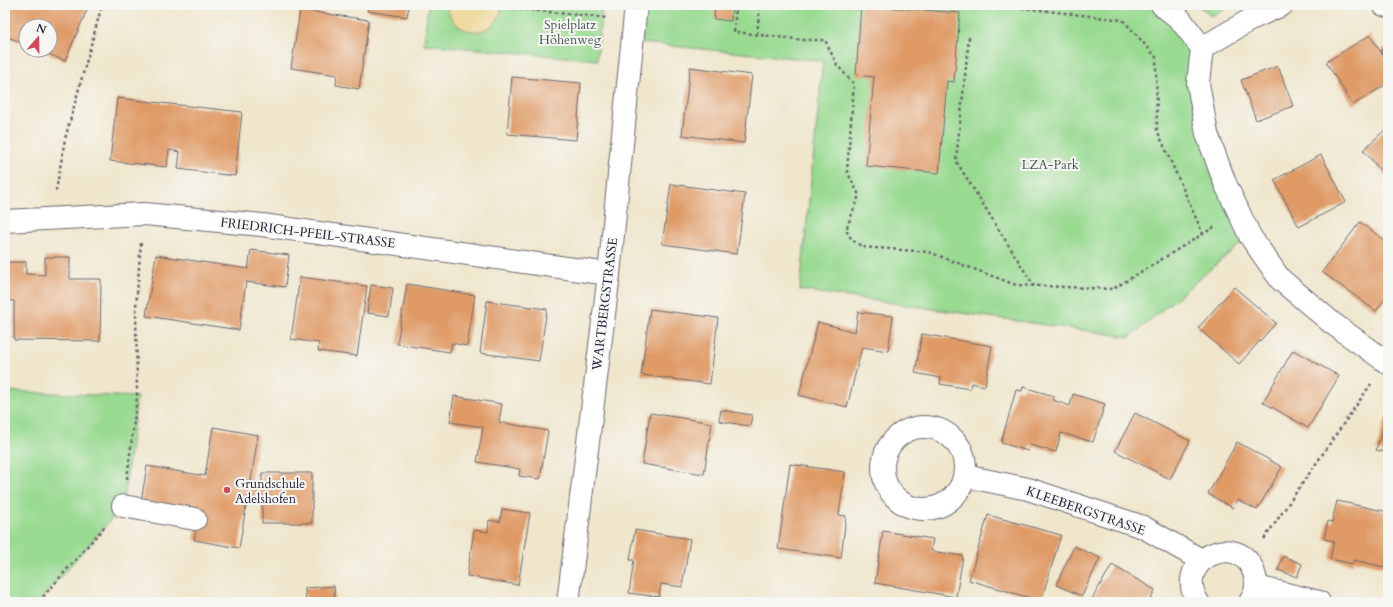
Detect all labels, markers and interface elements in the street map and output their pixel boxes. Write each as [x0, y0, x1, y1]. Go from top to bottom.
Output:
park label: Spielplatz Höhenweg [539, 16, 602, 49]
north arrow [18, 18, 58, 58]
text: N [34, 20, 49, 38]
park label: LZA-Park [1021, 156, 1079, 174]
street label: FRIEDRICH-PFEIL-STRASSE [219, 213, 396, 253]
street label: WARTBERGSTRASSE [588, 237, 622, 373]
place label: Grundschule Adelshofen [235, 475, 305, 508]
street label: KLEEBERGSTRASSE [1024, 482, 1148, 540]
marker: Grundschule Adelshofen [222, 485, 232, 495]

